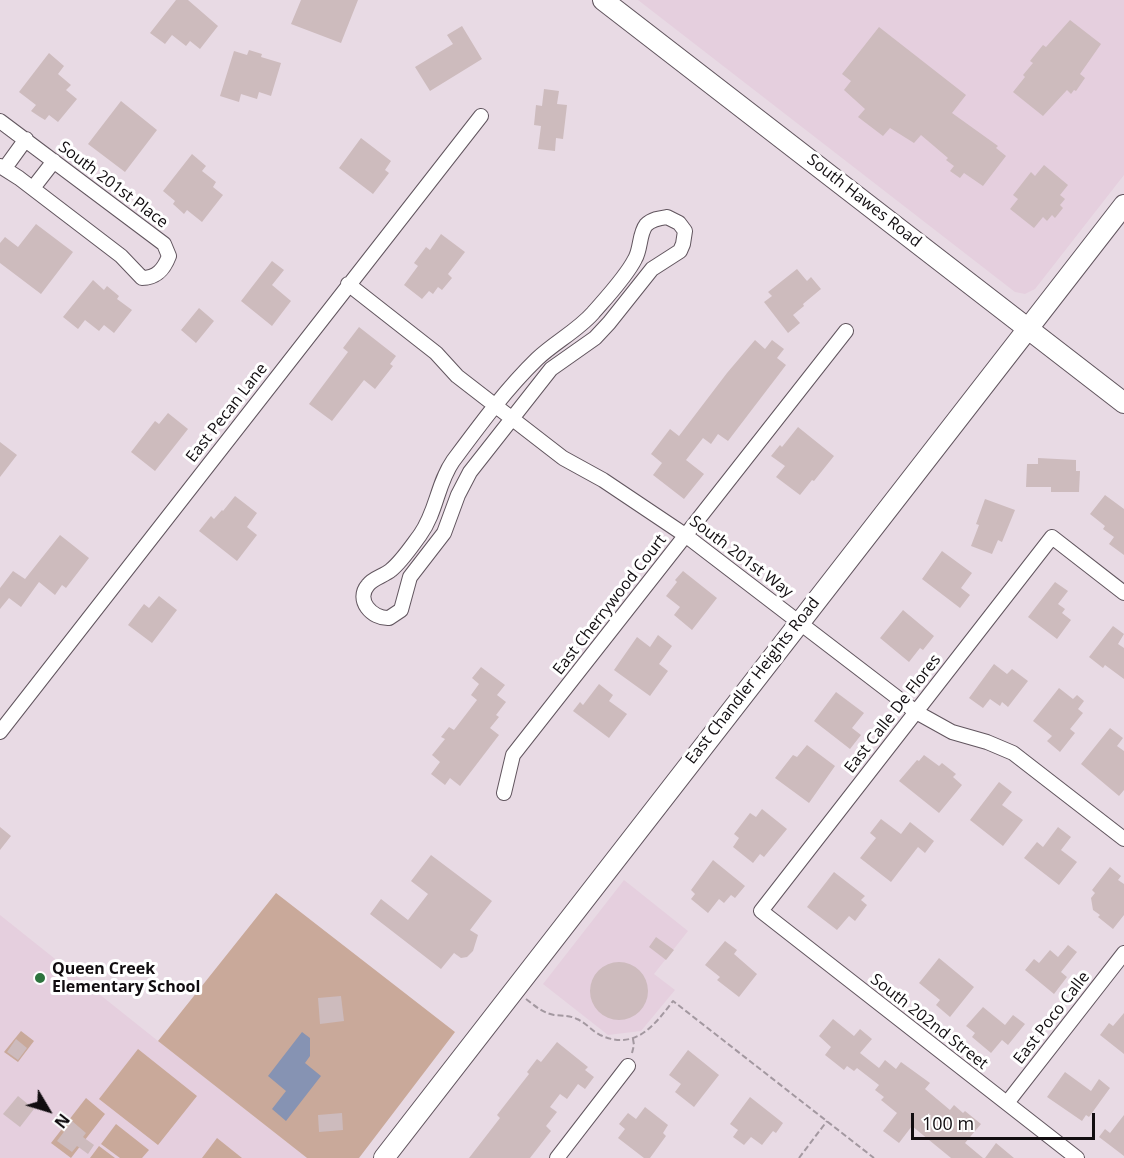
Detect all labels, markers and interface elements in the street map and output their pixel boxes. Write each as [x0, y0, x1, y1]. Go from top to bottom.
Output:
street label: South 201st Place [55, 138, 171, 232]
street label: South Hawes Road [803, 150, 925, 252]
street label: East Pecan Lane [182, 360, 272, 466]
street label: South 201st Way [686, 512, 796, 602]
street label: East Cherrywood Court [549, 531, 671, 679]
street label: East Chandler Heights Road [682, 594, 824, 768]
street label: East Calle De Flores [841, 651, 945, 777]
place label: Queen Creek Elementary School [52, 959, 200, 997]
street label: East Poco Calle [1010, 968, 1094, 1068]
street label: South 202nd Street [866, 970, 992, 1074]
marker: Queen Creek Elementary School [33, 971, 47, 985]
north arrow [18, 1080, 78, 1140]
scale bar [914, 1101, 1098, 1139]
text: N [50, 1109, 75, 1133]
text: 100 m [922, 1111, 974, 1135]

